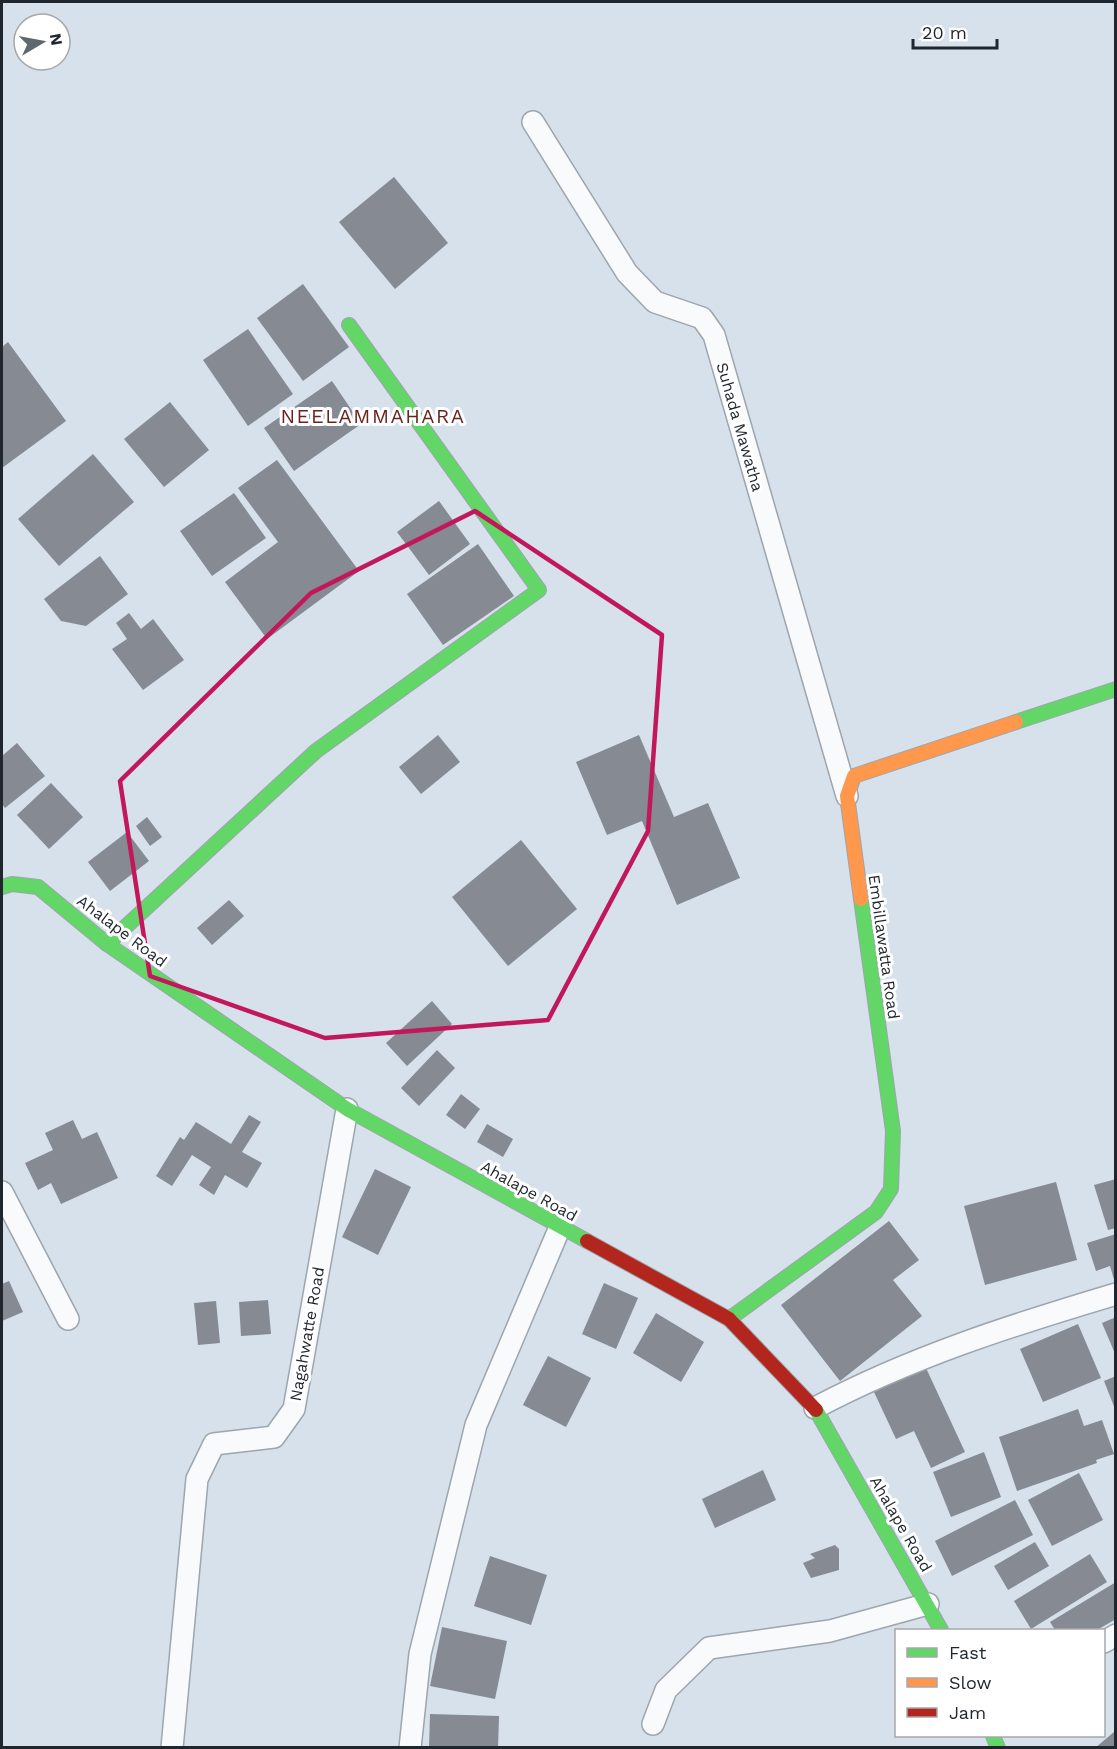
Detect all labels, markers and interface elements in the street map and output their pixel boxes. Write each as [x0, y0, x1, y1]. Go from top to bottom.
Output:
north arrow [12, 12, 72, 72]
scale bar [913, 12, 997, 50]
text: 20 m [922, 22, 967, 43]
text: N [46, 32, 67, 47]
street label: Suhada Mawatha [713, 360, 767, 494]
district label: NEELAMMAHARA [280, 404, 466, 428]
street label: Embillawatta Road [864, 873, 904, 1021]
street label: Ahalape Road [73, 891, 171, 971]
street label: Ahalape Road [477, 1157, 581, 1225]
street label: Nagahwatte Road [286, 1265, 328, 1403]
street label: Ahalape Road [866, 1473, 936, 1575]
legend [895, 1629, 1105, 1737]
text: Fast [949, 1642, 987, 1663]
text: Slow [949, 1672, 992, 1693]
text: Jam [949, 1702, 986, 1723]

